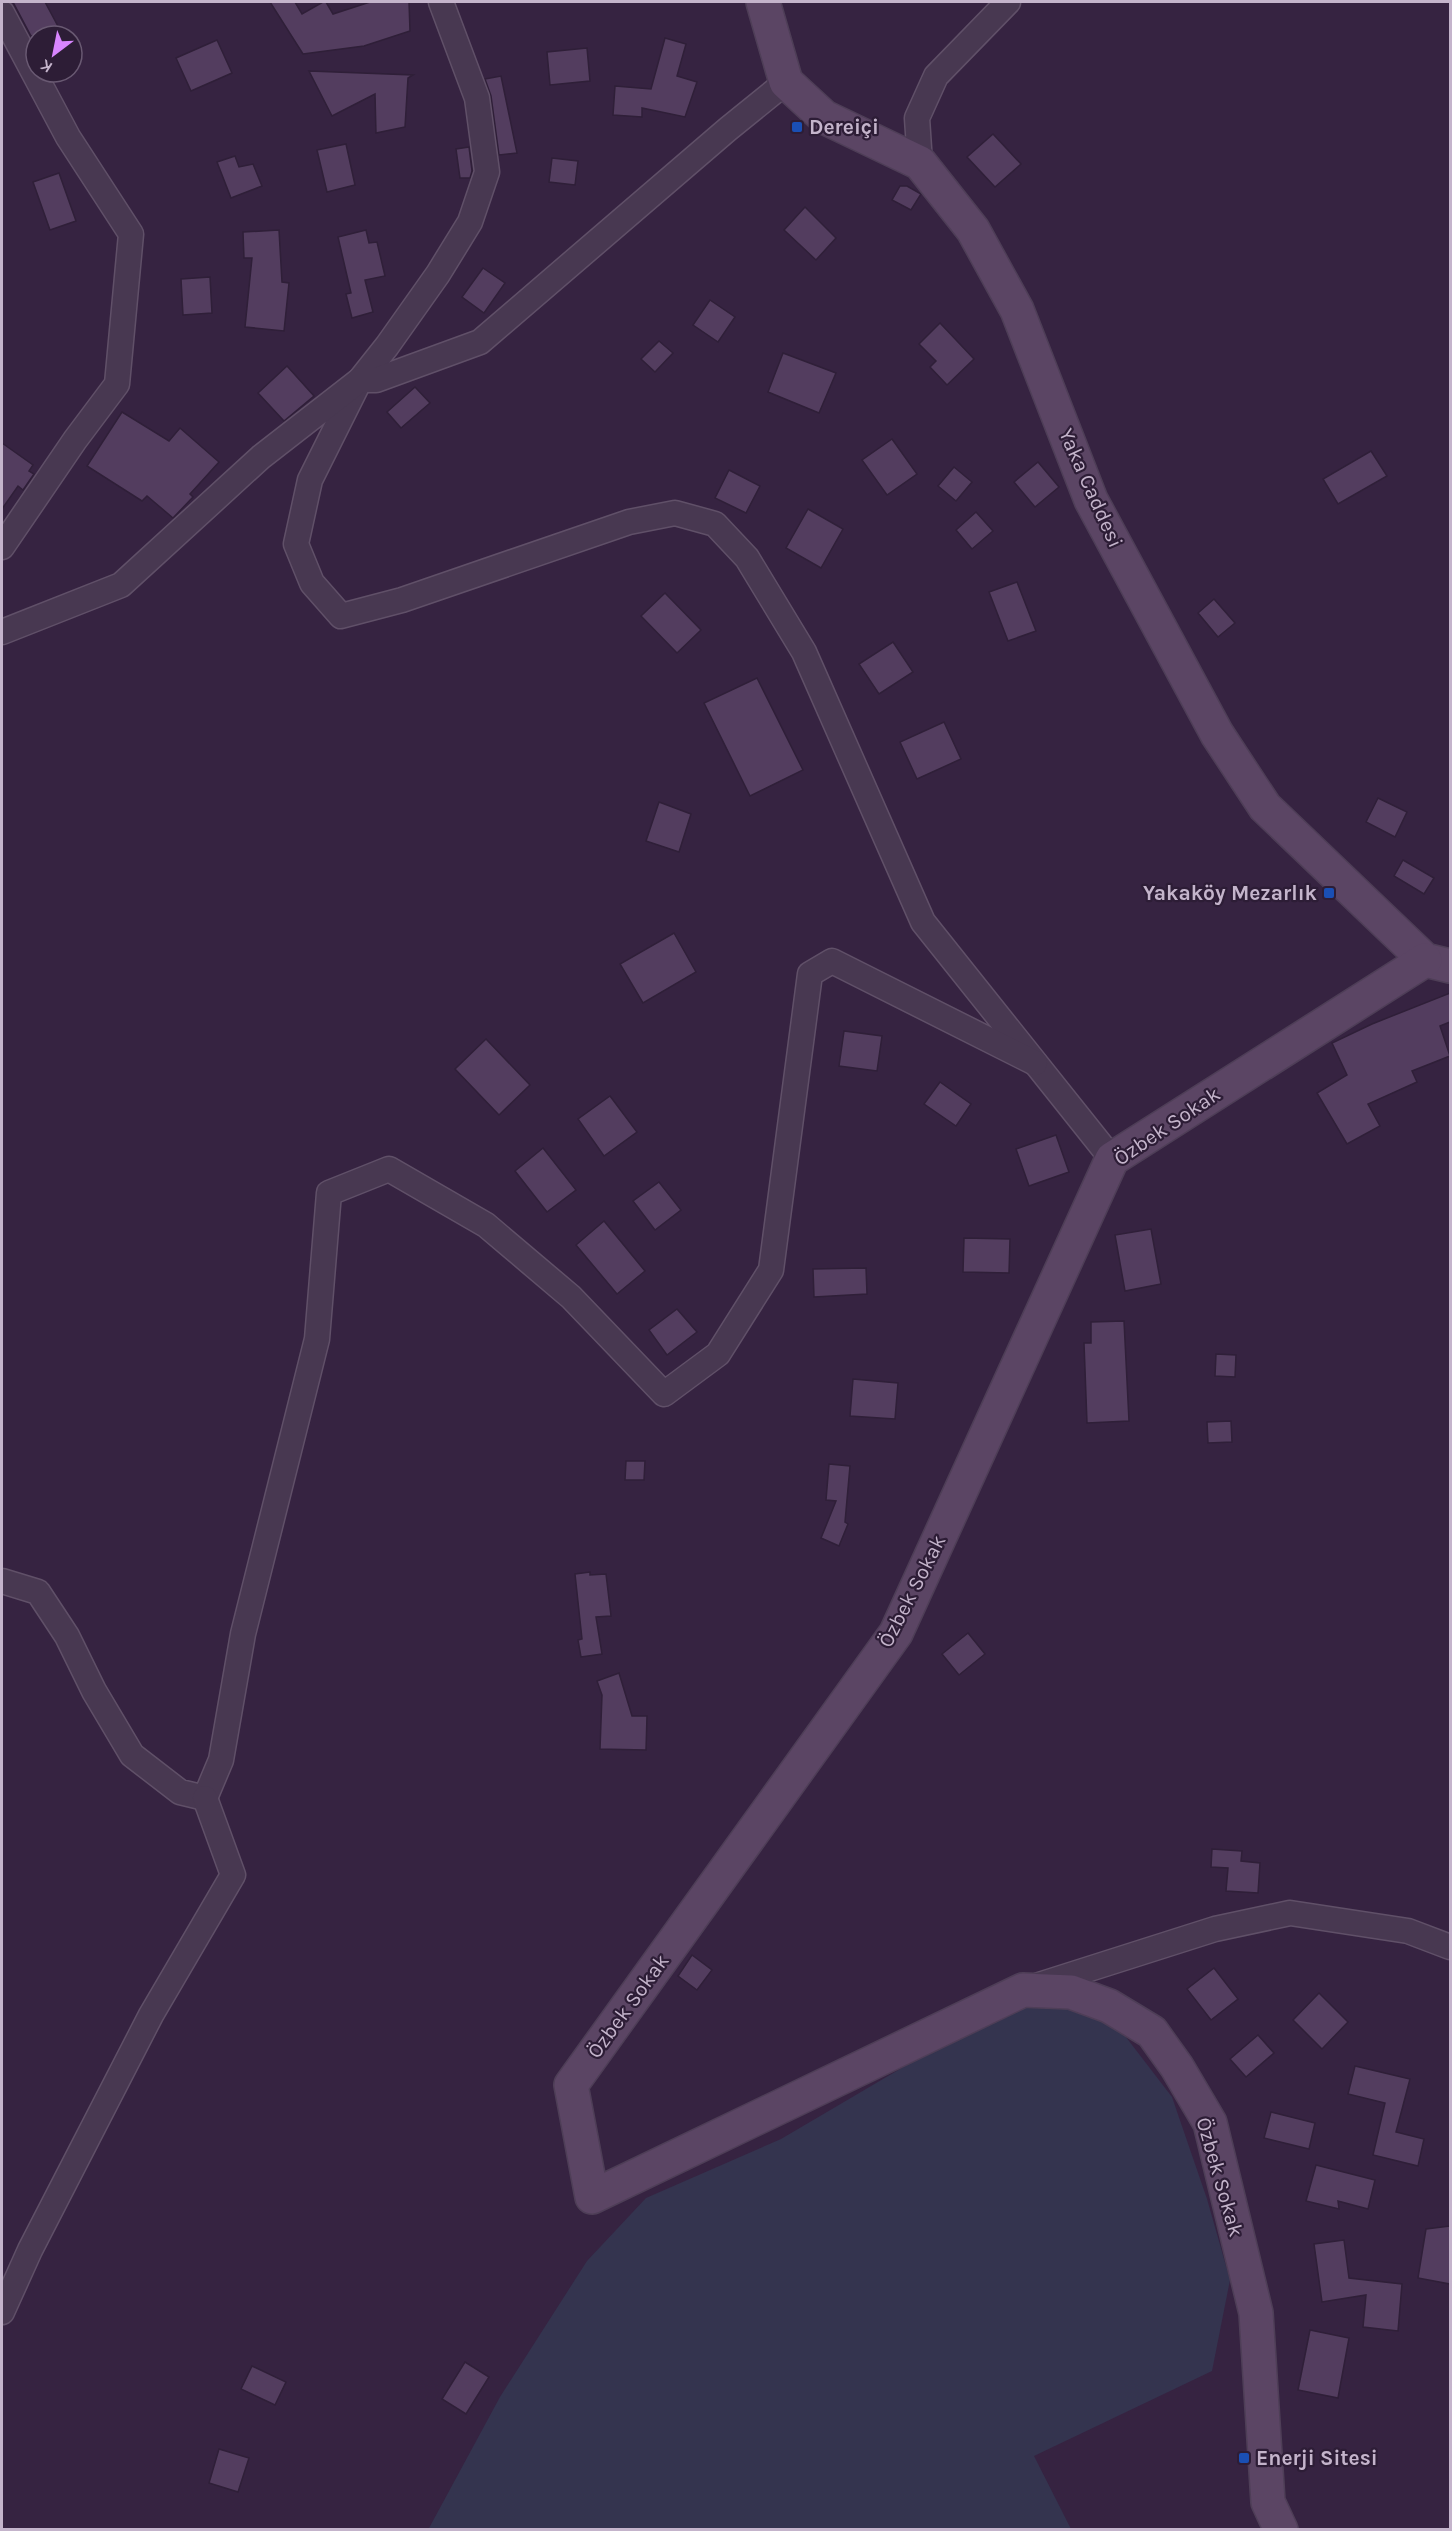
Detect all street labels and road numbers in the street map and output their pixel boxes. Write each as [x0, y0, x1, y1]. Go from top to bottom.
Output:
street label: Yaka Caddesi [1054, 425, 1128, 551]
street label: Özbek Sokak [1109, 1082, 1225, 1170]
street label: Özbek Sokak [873, 1531, 951, 1651]
street label: Özbek Sokak [582, 1949, 674, 2063]
street label: Özbek Sokak [1192, 2115, 1249, 2240]

